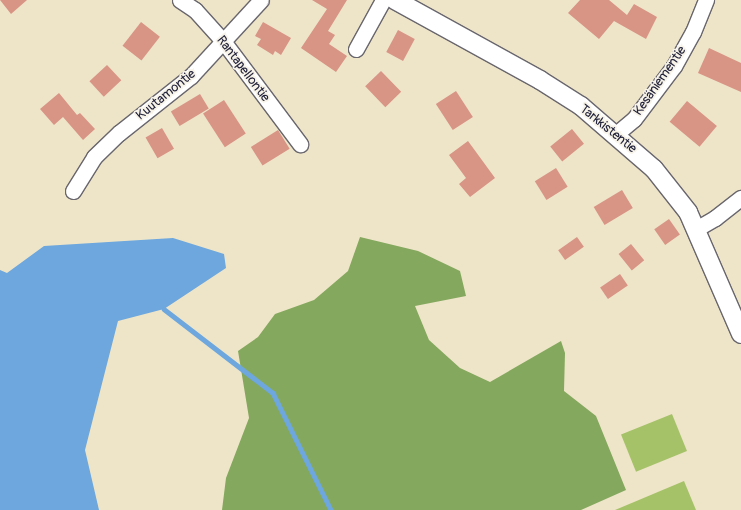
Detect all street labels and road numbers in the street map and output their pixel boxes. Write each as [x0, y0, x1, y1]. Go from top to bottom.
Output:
street label: Rantapellontie [213, 33, 273, 105]
street label: Kesäniementie [630, 43, 690, 119]
street label: Kuutamontie [133, 66, 199, 124]
street label: Tarkkistentie [576, 101, 640, 157]

